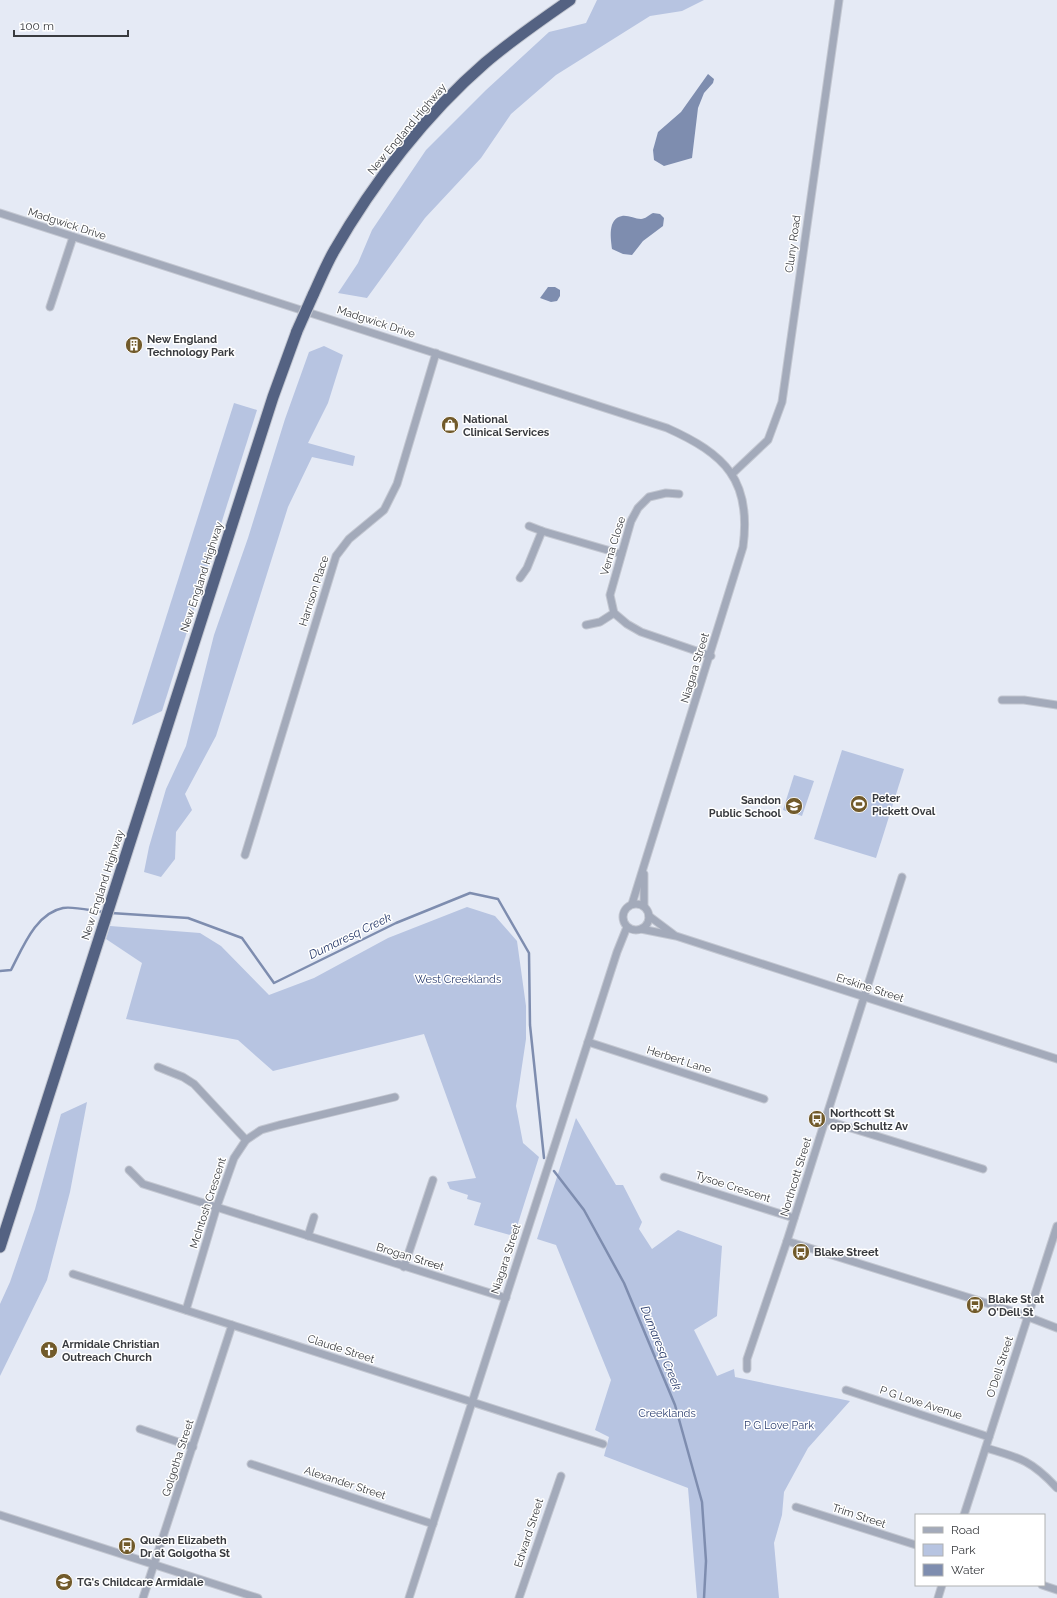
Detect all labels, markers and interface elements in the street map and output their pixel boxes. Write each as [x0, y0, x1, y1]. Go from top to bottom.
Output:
scale bar [14, 12, 128, 38]
text: 100 m [20, 19, 54, 33]
street label: New England Highway [365, 81, 449, 177]
street label: Madgwick Drive [26, 205, 108, 243]
street label: Cluny Road [783, 214, 804, 274]
street label: Madgwick Drive [335, 303, 417, 341]
place label: New England Technology Park [147, 333, 235, 359]
building icon: New England Technology Park [124, 335, 144, 355]
place label: National Clinical Services [463, 413, 550, 439]
shop icon: National Clinical Services [440, 415, 460, 435]
street label: Verna Close [598, 514, 628, 577]
street label: New England Highway [178, 520, 226, 634]
street label: Harrison Place [296, 554, 332, 628]
street label: Niagara Street [678, 631, 712, 705]
place label: Peter Pickett Oval [872, 792, 936, 818]
place label: Sandon Public School [709, 794, 782, 820]
sports icon: Peter Pickett Oval [849, 794, 869, 814]
school or university icon: Sandon Public School [784, 796, 804, 816]
street label: New England Highway [79, 828, 127, 942]
water label: Dumaresq Creek [306, 910, 394, 962]
street label: Erskine Street [835, 971, 906, 1005]
park label: West Creeklands [415, 973, 501, 986]
street label: Herbert Lane [645, 1043, 713, 1077]
place label: Northcott St opp Schultz Av [830, 1107, 908, 1133]
bus stop icon: Northcott St opp Schultz Av [807, 1109, 827, 1129]
street label: Northcott Street [778, 1136, 814, 1218]
street label: McIntosh Crescent [187, 1156, 229, 1250]
street label: Tysoe Crescent [694, 1169, 773, 1205]
street label: Niagara Street [489, 1222, 524, 1296]
street label: Brogan Street [375, 1241, 446, 1274]
bus stop icon: Blake Street [791, 1242, 811, 1262]
place label: Blake Street [814, 1246, 879, 1259]
place label: Blake St at O'Dell St [988, 1293, 1045, 1319]
bus stop icon: Blake St at O'Dell St [965, 1295, 985, 1315]
water label: Dumaresq Creek [638, 1304, 685, 1393]
street label: Claude Street [306, 1332, 376, 1366]
street label: O'Dell Street [984, 1334, 1016, 1399]
place label: Armidale Christian Outreach Church [62, 1338, 160, 1364]
church icon: Armidale Christian Outreach Church [39, 1340, 59, 1360]
street label: P G Love Avenue [878, 1384, 964, 1423]
park label: Creeklands [638, 1407, 696, 1420]
street label: Golgotha Street [159, 1418, 197, 1498]
park label: P G Love Park [744, 1419, 814, 1432]
street label: Alexander Street [303, 1464, 388, 1502]
street label: Edward Street [512, 1496, 546, 1569]
street label: Trim Street [831, 1501, 888, 1531]
legend [915, 1514, 1045, 1586]
text: Road [951, 1523, 980, 1537]
place label: Queen Elizabeth Dr at Golgotha St [140, 1534, 231, 1560]
bus stop icon: Queen Elizabeth Dr at Golgotha St [117, 1536, 137, 1556]
text: Park [951, 1543, 976, 1557]
text: Water [951, 1563, 985, 1577]
school or university icon: TG's Childcare Armidale [54, 1572, 74, 1592]
place label: TG's Childcare Armidale [77, 1576, 204, 1589]

